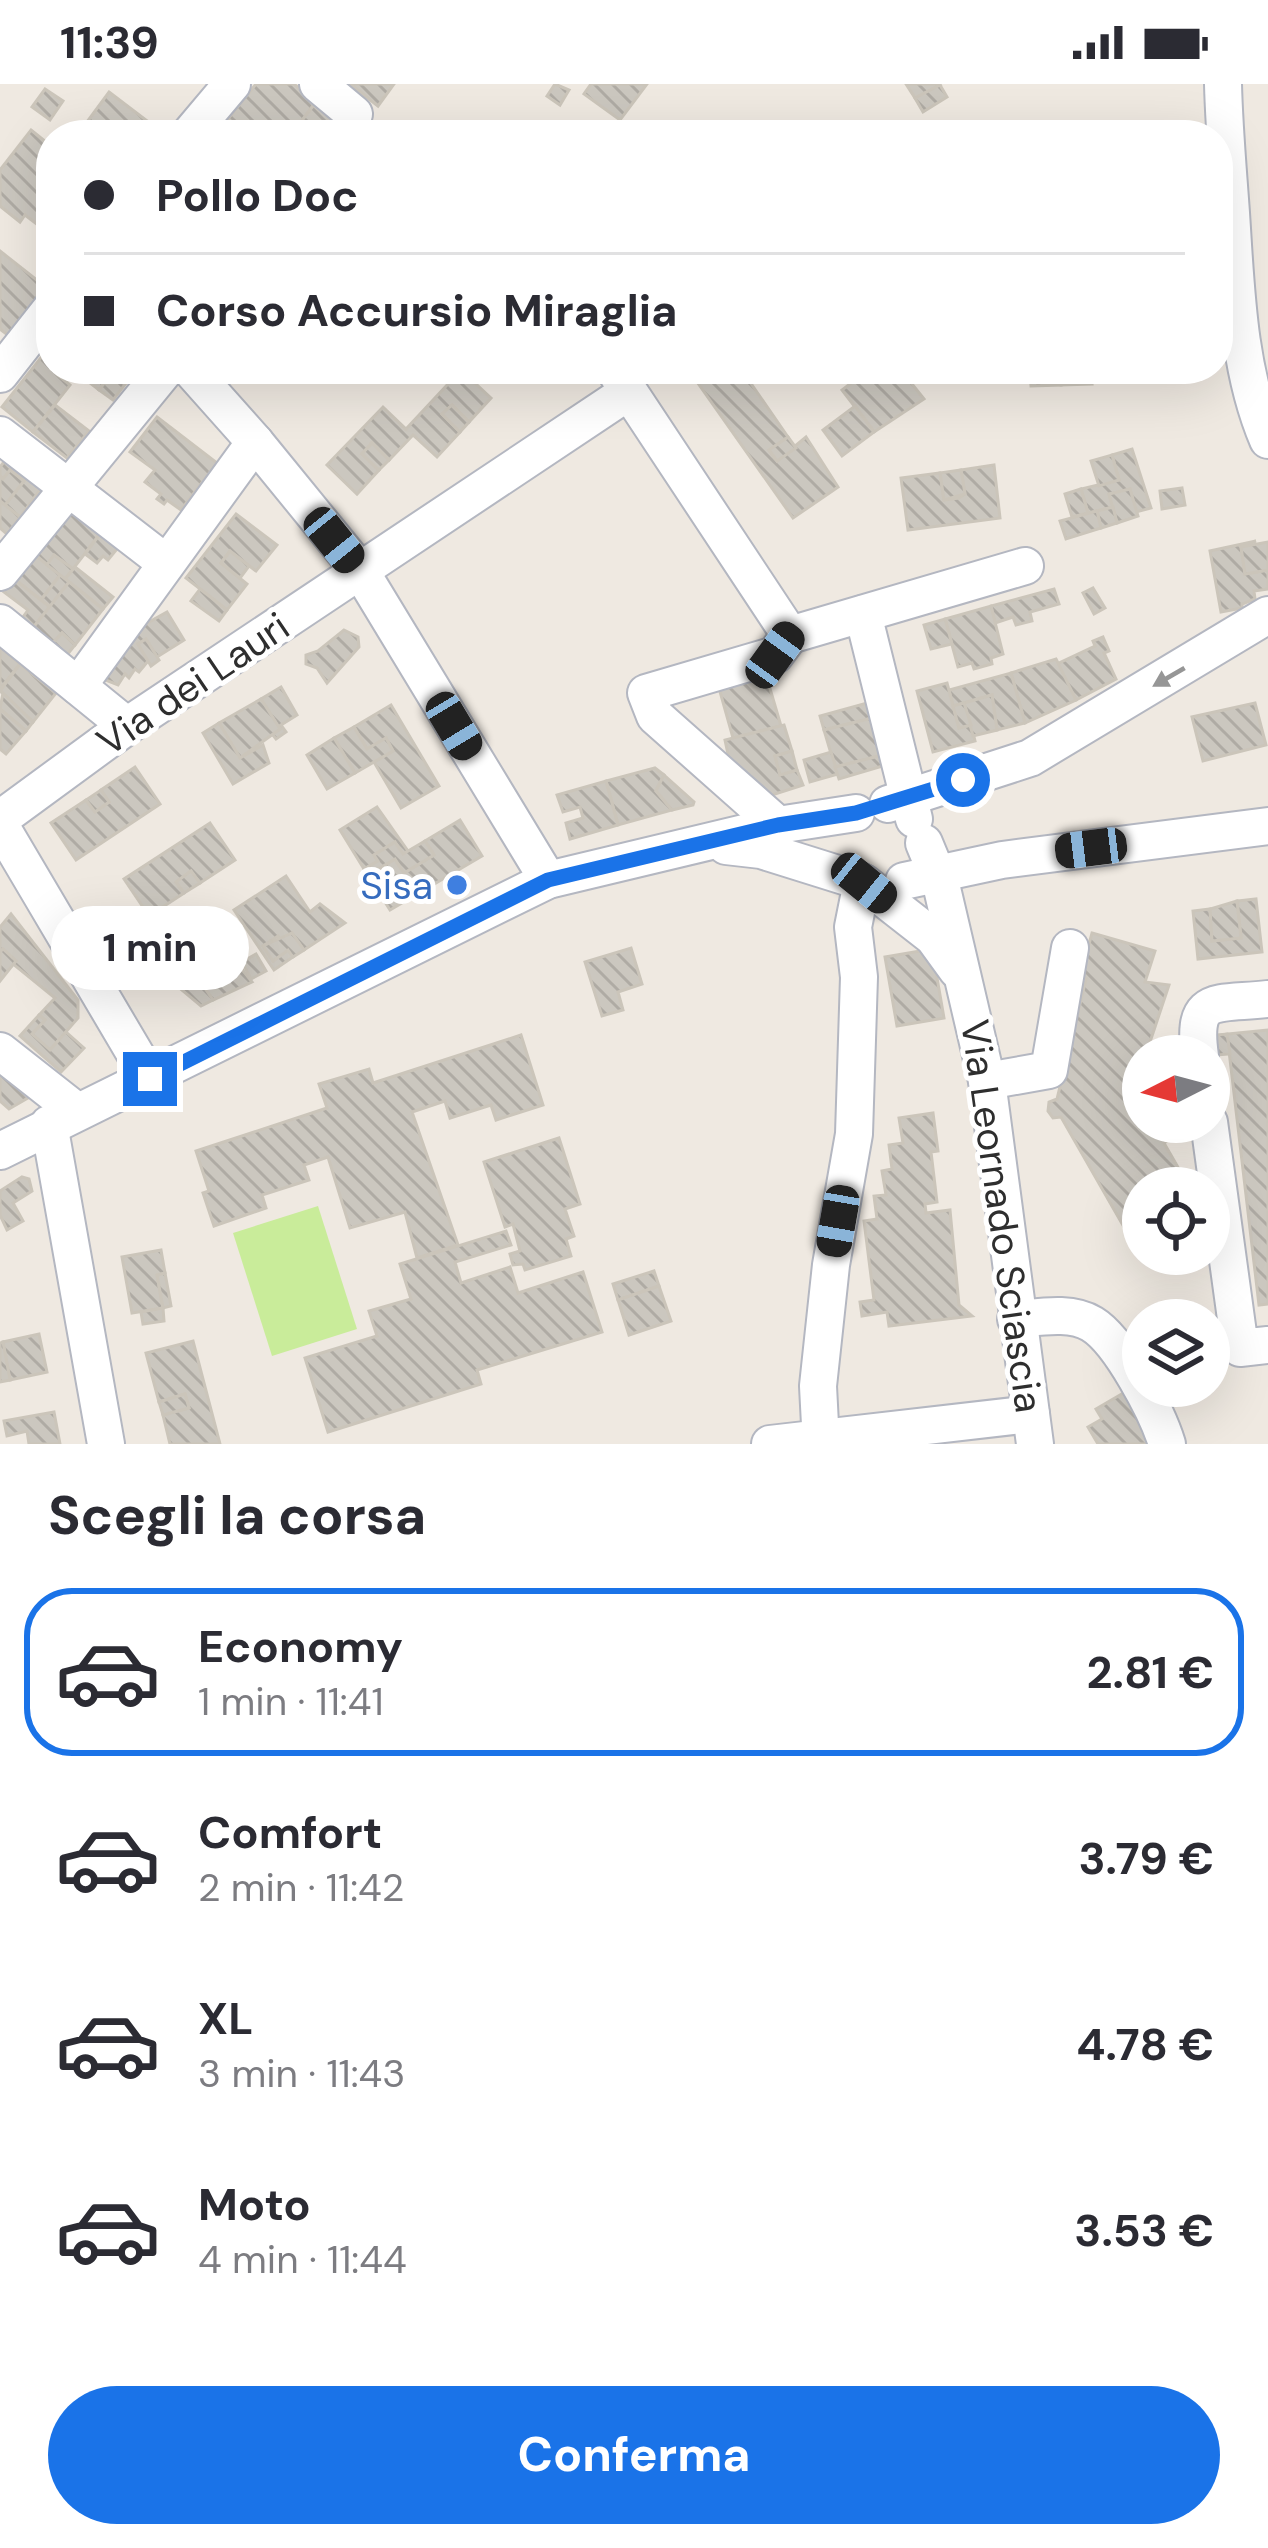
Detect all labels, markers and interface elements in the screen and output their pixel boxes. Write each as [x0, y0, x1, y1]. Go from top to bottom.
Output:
text: 11:39 [60, 13, 159, 72]
text: Pollo Doc [156, 166, 359, 225]
text: Corso Accursio Miraglia [156, 281, 677, 340]
car [297, 501, 371, 579]
street label: Via dei Lauri [87, 601, 299, 767]
car [739, 615, 811, 695]
one-way arrow [1152, 666, 1186, 687]
car [420, 686, 488, 766]
route start [936, 753, 990, 807]
car [1053, 826, 1129, 870]
car [825, 846, 903, 920]
place label: Sisa [360, 860, 433, 911]
marker: Sisa [444, 872, 470, 898]
callout: 1 min [51, 905, 249, 989]
text: 1 min [103, 922, 197, 973]
street label: Via Leornado Sciascia [949, 1016, 1055, 1416]
north arrow [1122, 1035, 1230, 1143]
map controls [1122, 1035, 1230, 1407]
route end [123, 1052, 177, 1106]
button: locate [1122, 1167, 1230, 1275]
car [814, 1182, 862, 1260]
button: layers [1122, 1299, 1230, 1407]
text: Scegli la corsa [48, 1480, 426, 1551]
text: Economy [198, 1617, 403, 1676]
icon: car [54, 1618, 162, 1726]
text: 2.81 € [1087, 1643, 1214, 1702]
text: 1 min · 11:41 [198, 1676, 384, 1727]
text: Comfort [198, 1803, 382, 1862]
icon: car [54, 1804, 162, 1912]
text: 3.79 € [1078, 1829, 1214, 1888]
text: 2 min · 11:42 [198, 1862, 404, 1913]
text: XL [198, 1989, 253, 2048]
icon: car [54, 1990, 162, 2098]
text: 4.78 € [1076, 2015, 1214, 2074]
text: 3 min · 11:43 [198, 2048, 405, 2099]
text: Moto [198, 2175, 311, 2234]
icon: car [54, 2176, 162, 2284]
text: 3.53 € [1074, 2201, 1214, 2260]
text: 4 min · 11:44 [198, 2234, 407, 2285]
button: Conferma [48, 2386, 1220, 2524]

